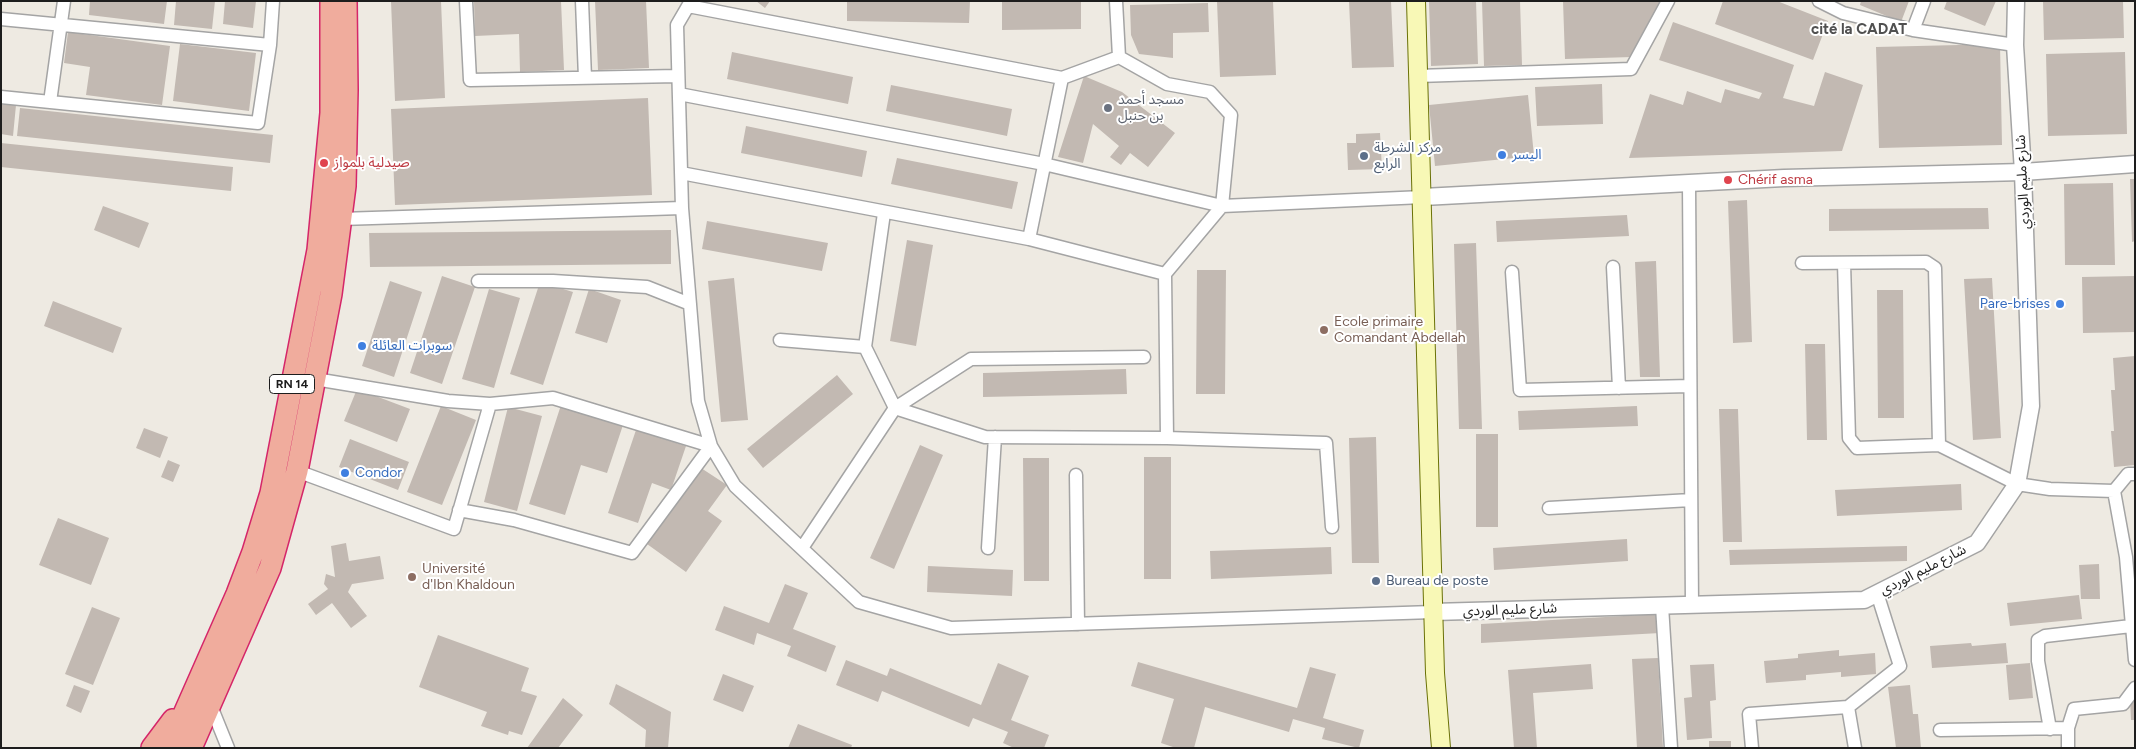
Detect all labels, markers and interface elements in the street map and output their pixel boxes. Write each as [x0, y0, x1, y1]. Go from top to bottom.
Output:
district label: cité la CADAT [1811, 21, 1907, 39]
place label: مسجد أحمد بن حنبل [1118, 92, 1184, 124]
marker: مسجد أحمد بن حنبل [1102, 102, 1114, 114]
street label: شارع مليم الوردي [2012, 134, 2034, 230]
place label: مركز الشرطة الرابع [1374, 140, 1441, 172]
place label: اليسر [1512, 147, 1542, 163]
marker: اليسر [1496, 149, 1508, 161]
marker: مركز الشرطة الرابع [1358, 150, 1370, 162]
place label: صيدلية بلمواز [334, 155, 410, 171]
marker: صيدلية بلمواز [318, 157, 330, 169]
place label: Chérif asma [1738, 172, 1813, 188]
marker: Chérif asma [1722, 174, 1734, 186]
place label: Pare-brises [1980, 296, 2050, 312]
marker: Pare-brises [2054, 298, 2066, 310]
place label: Ecole primaire Comandant Abdellah [1334, 314, 1466, 347]
marker: Ecole primaire Comandant Abdellah [1318, 324, 1330, 336]
place label: سوبرات العائلة [372, 338, 452, 354]
marker: سوبرات العائلة [356, 340, 368, 352]
road number: RN 14 [270, 374, 314, 394]
place label: Condor [355, 465, 402, 481]
marker: Condor [339, 467, 351, 479]
street label: شارع مليم الوردي [1877, 541, 1969, 599]
place label: Université d'Ibn Khaldoun [422, 561, 515, 594]
marker: Université d'Ibn Khaldoun [406, 571, 418, 583]
place label: Bureau de poste [1386, 573, 1488, 589]
marker: Bureau de poste [1370, 575, 1382, 587]
street label: شارع مليم الوردي [1463, 600, 1557, 620]

